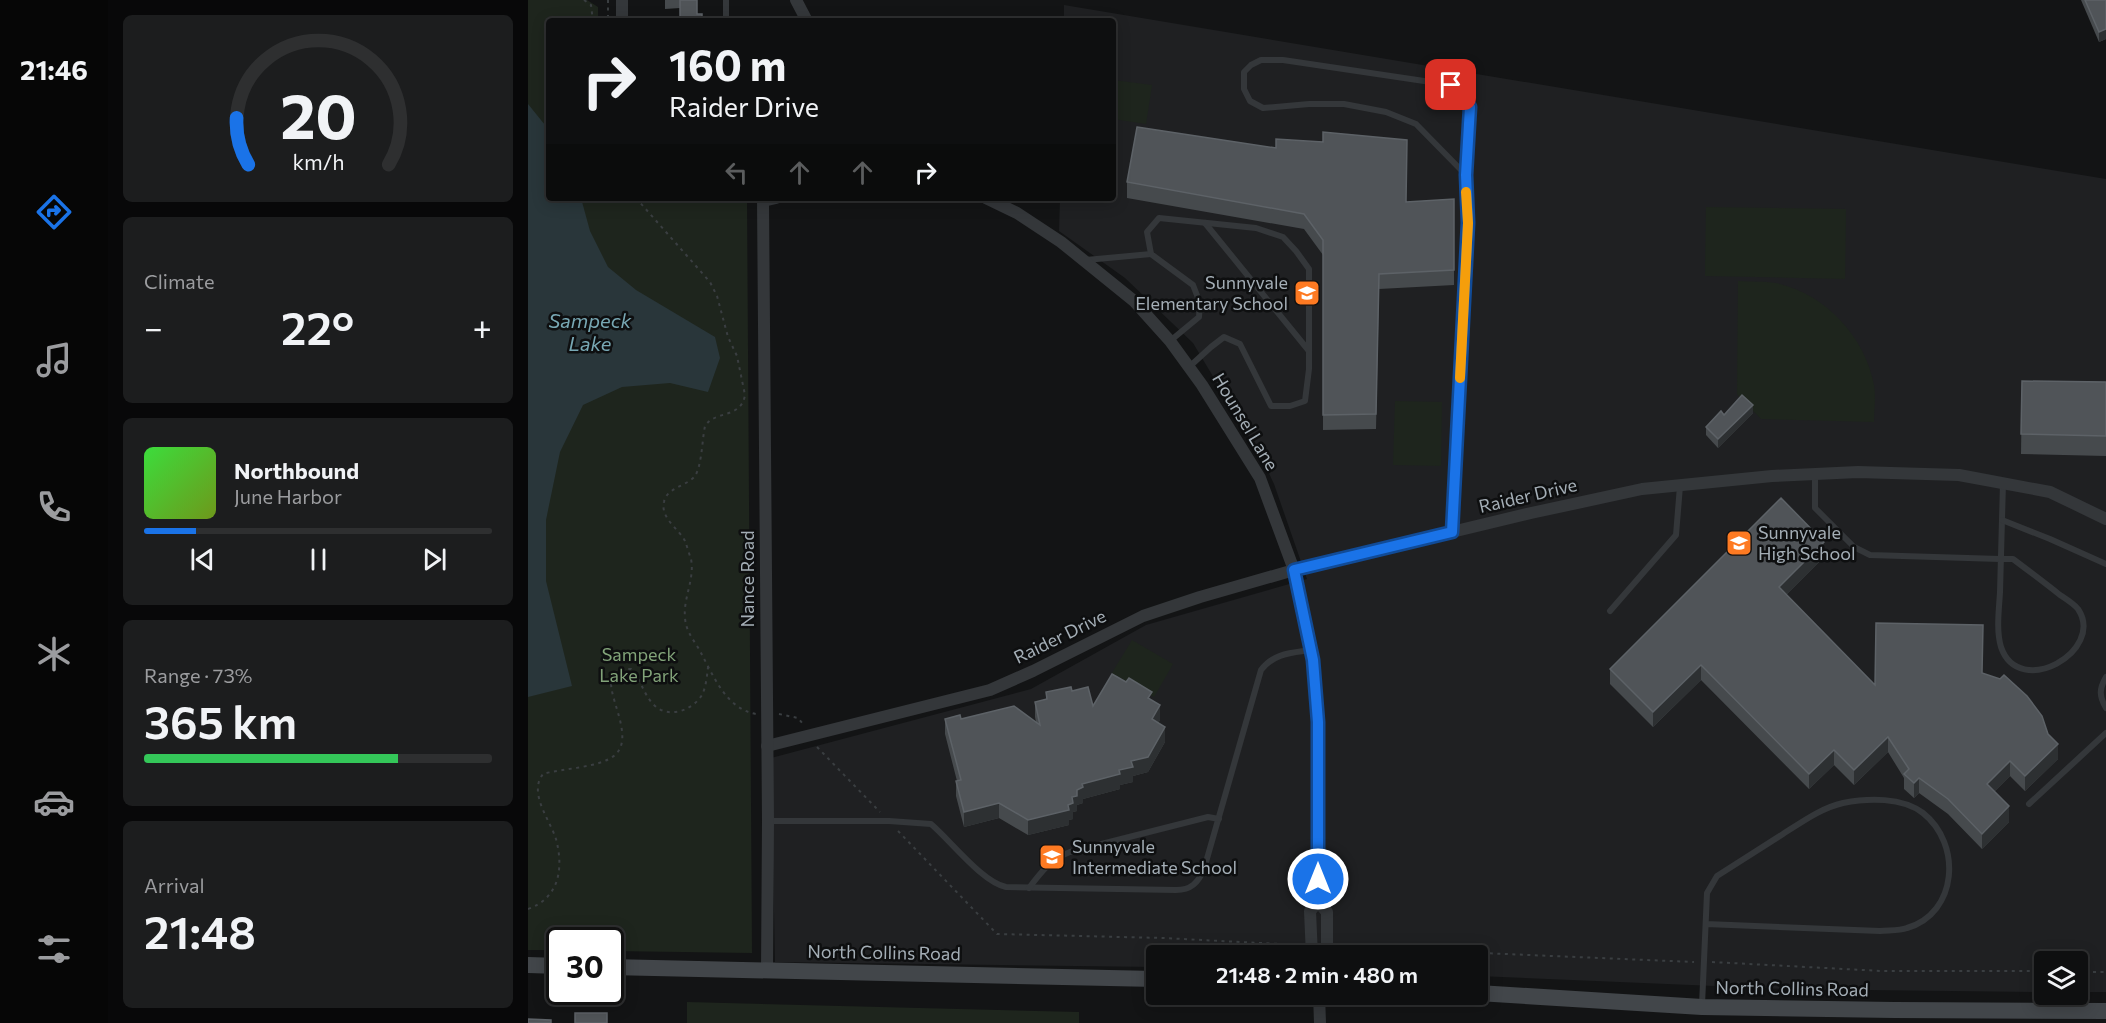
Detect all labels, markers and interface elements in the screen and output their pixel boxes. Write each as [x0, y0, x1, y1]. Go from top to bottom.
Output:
text: 160 m [669, 38, 787, 90]
icon: right [570, 42, 648, 120]
text: 21:46 [20, 53, 88, 86]
pin [1425, 59, 1476, 110]
icon: arrive [1434, 68, 1467, 101]
text: 20 [280, 76, 356, 152]
text: Raider Drive [669, 90, 819, 123]
text: km/h [292, 149, 344, 175]
icon: left [720, 156, 753, 189]
icon: ahead [783, 156, 816, 189]
icon: ahead [846, 156, 879, 189]
icon: right [909, 156, 942, 189]
icon: directions [33, 191, 75, 233]
text: Climate [144, 269, 214, 293]
place label: Sunnyvale Elementary School [1135, 271, 1288, 314]
school or university icon: Sunnyvale Elementary School [1292, 278, 1322, 308]
text: 22° [281, 299, 354, 354]
text: − [144, 306, 163, 347]
text: + [473, 306, 492, 347]
water label: Sampeck Lake [549, 308, 633, 355]
icon: music [33, 339, 75, 381]
street label: Hounsel Lane [1208, 369, 1284, 474]
text: Northbound [234, 457, 359, 484]
street label: Raider Drive [1477, 473, 1579, 517]
text: June Harbor [234, 484, 342, 508]
icon: phone [33, 486, 75, 528]
place label: Sunnyvale High School [1758, 521, 1856, 564]
school or university icon: Sunnyvale High School [1724, 528, 1754, 558]
street label: Nance Road [736, 530, 758, 628]
icon: previous [186, 543, 219, 576]
icon: pause [302, 543, 335, 576]
icon: next [418, 543, 451, 576]
street label: Raider Drive [1010, 604, 1109, 668]
icon: climate [33, 633, 75, 675]
park label: Sampeck Lake Park [599, 643, 679, 686]
text: Range · 73% [144, 663, 252, 687]
text: 365 km [144, 693, 297, 748]
icon: car [33, 781, 75, 823]
place label: Sunnyvale Intermediate School [1072, 835, 1237, 878]
school or university icon: Sunnyvale Intermediate School [1037, 842, 1067, 872]
position arrow [1286, 847, 1350, 911]
text: Arrival [144, 873, 205, 897]
text: 21:48 [144, 903, 256, 958]
speed limit sign: 30 [546, 927, 624, 1005]
icon: filters [33, 928, 75, 970]
street label: North Collins Road [807, 940, 961, 964]
map controls [2034, 951, 2088, 1005]
button: layers [2034, 951, 2088, 1005]
text: 21:48 · 2 min · 480 m [1216, 961, 1418, 988]
street label: North Collins Road [1715, 976, 1869, 1000]

